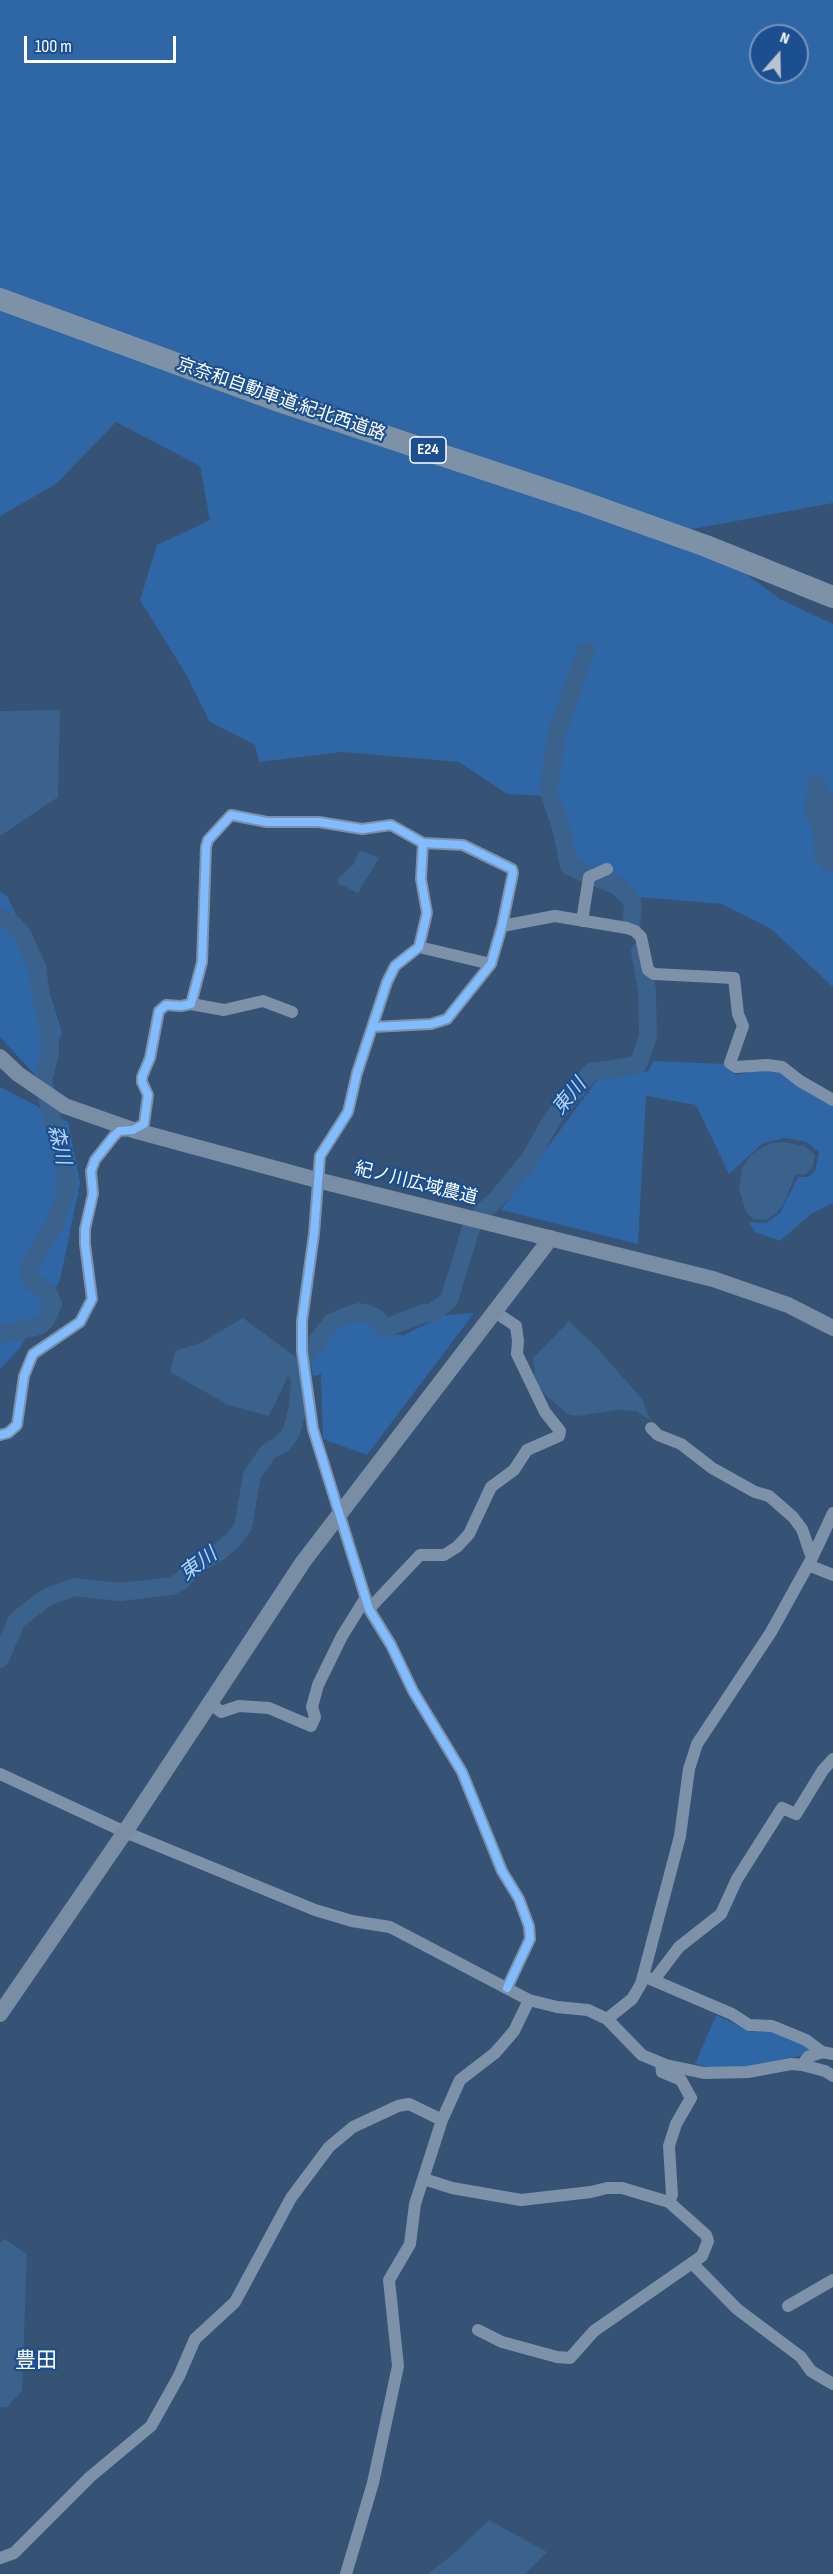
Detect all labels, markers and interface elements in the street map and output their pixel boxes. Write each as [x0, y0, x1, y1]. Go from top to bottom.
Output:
scale bar [27, 24, 178, 62]
north arrow [749, 24, 809, 84]
text: N [777, 28, 792, 49]
text: 100 m [35, 36, 72, 57]
street label: 京奈和自動車道;紀北西道路 [174, 354, 388, 446]
road number: E24 [410, 437, 446, 463]
water label: 東川 [548, 1074, 592, 1120]
water label: 森川 [42, 1123, 74, 1167]
street label: 紀ノ川広域農道 [352, 1158, 480, 1210]
water label: 東川 [176, 1543, 222, 1587]
district label: 豊田 [15, 2349, 57, 2375]

